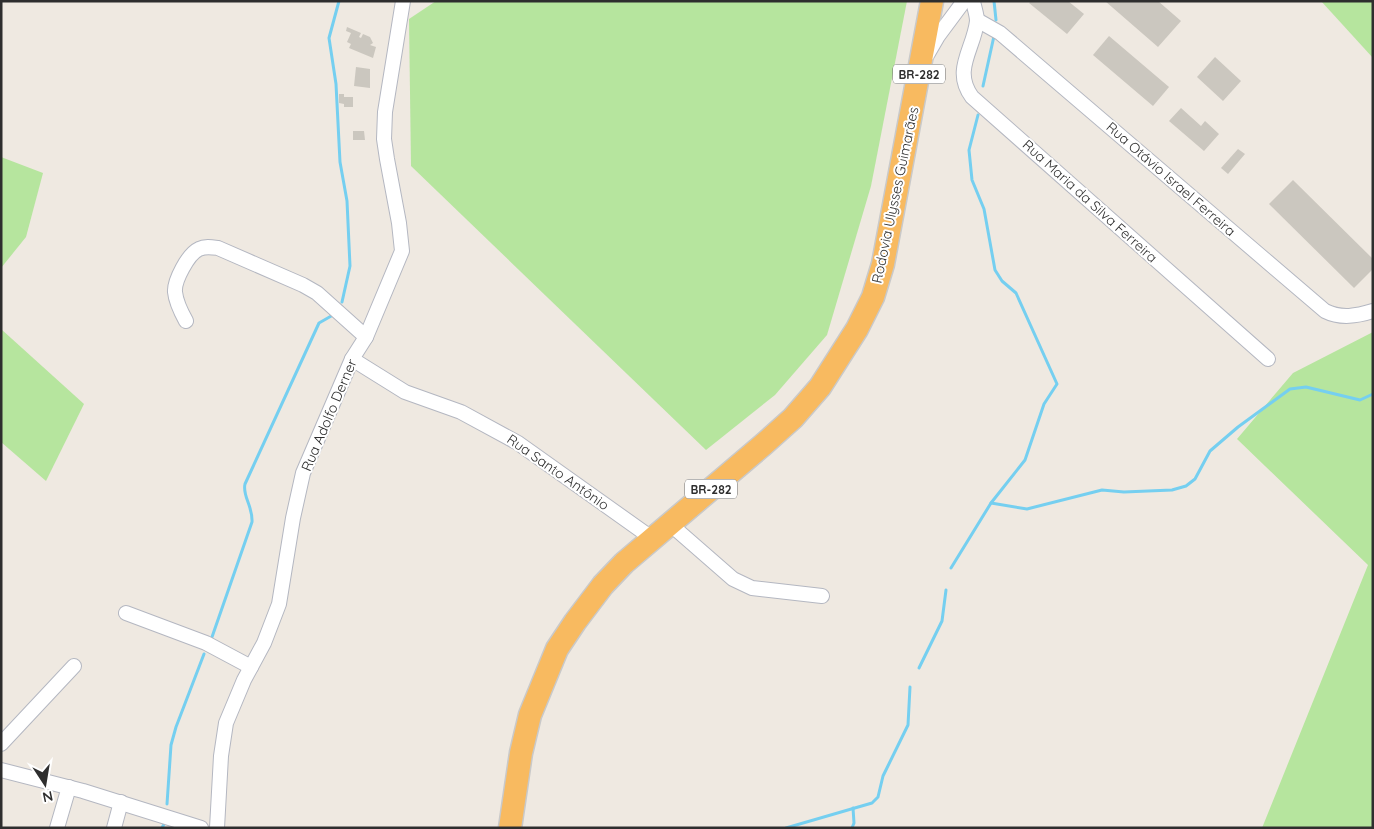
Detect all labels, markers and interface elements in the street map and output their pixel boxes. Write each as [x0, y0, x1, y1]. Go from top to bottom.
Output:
road number: BR-282 [893, 64, 945, 84]
street label: Rodovia Ulysses Guimarães [868, 105, 922, 285]
street label: Rua Otávio Israel Ferreira [1103, 118, 1239, 240]
street label: Rua Maria da Silva Ferreira [1019, 136, 1161, 266]
street label: Rua Adolfo Derner [297, 356, 361, 474]
street label: Rua Santo Antônio [503, 430, 613, 514]
road number: BR-282 [685, 479, 737, 498]
north arrow [20, 759, 70, 809]
text: N [41, 787, 55, 807]

